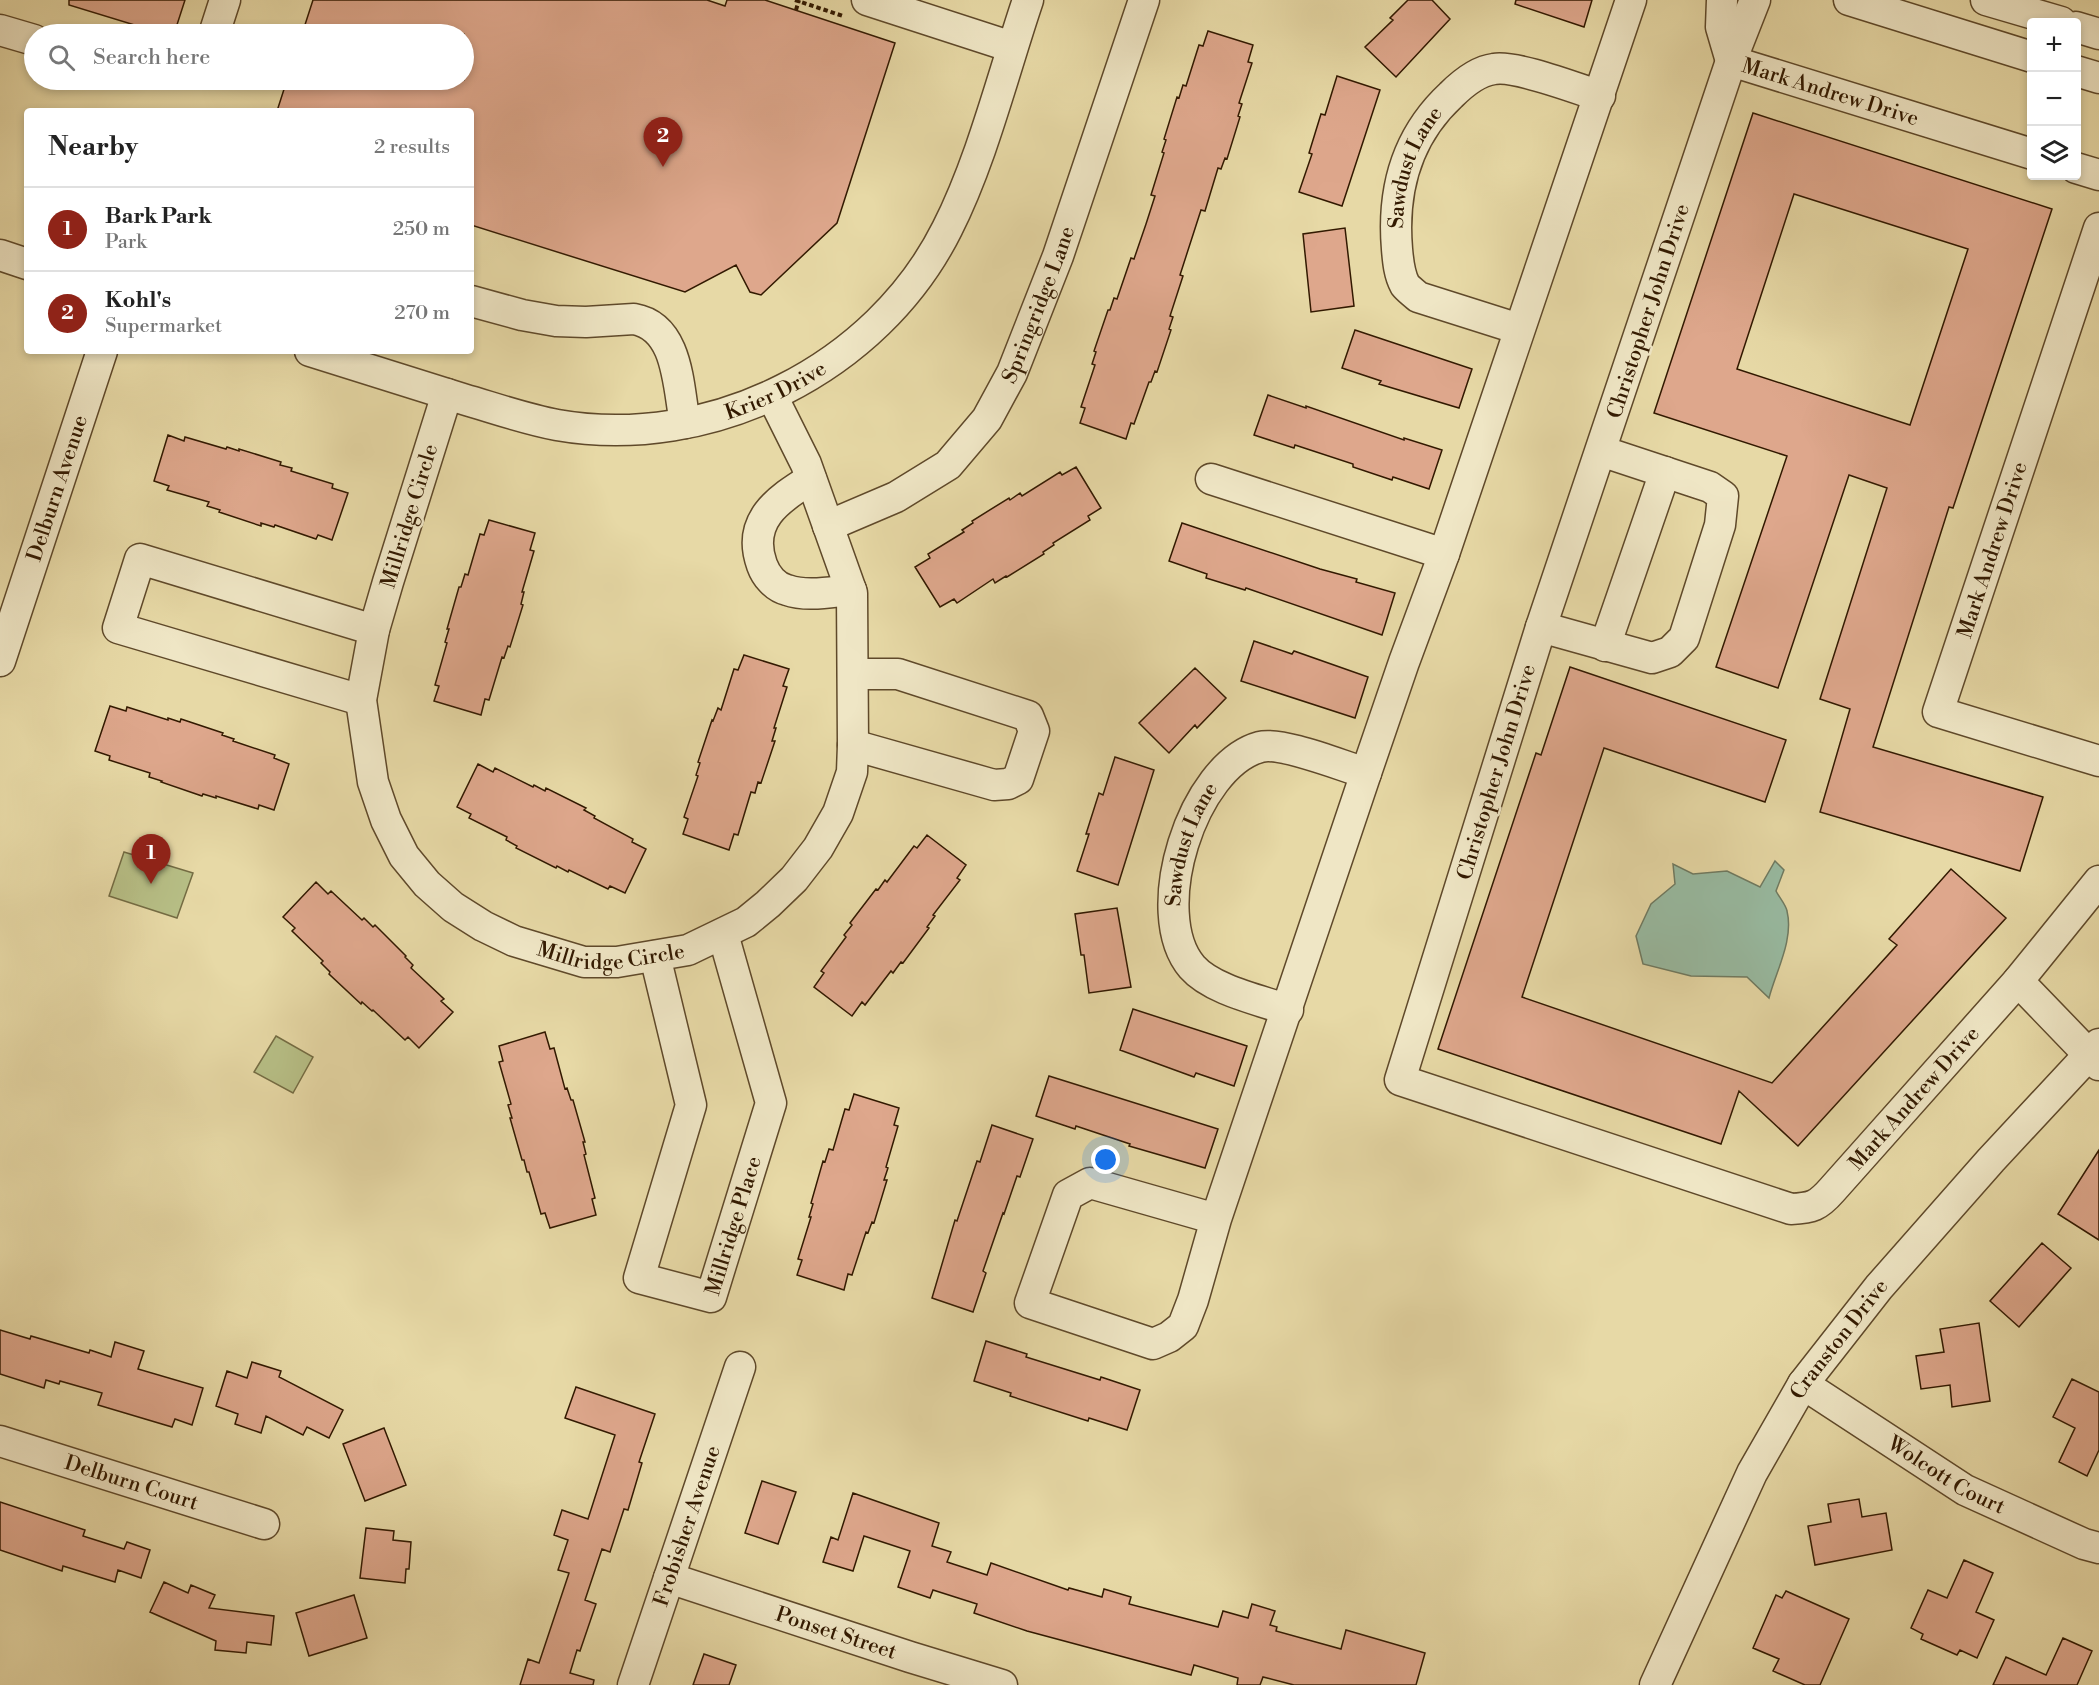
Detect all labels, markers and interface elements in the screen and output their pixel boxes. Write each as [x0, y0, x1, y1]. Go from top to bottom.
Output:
map controls [2027, 18, 2081, 180]
button: + [2027, 18, 2081, 72]
search box [24, 24, 474, 90]
icon: search [45, 41, 78, 74]
text: Search here [93, 44, 210, 71]
street label: Mark Andrew Drive [1738, 53, 1922, 132]
button: − [2027, 72, 2081, 126]
street label: Sawdust Lane [1384, 101, 1448, 229]
pin: 2 [644, 118, 682, 167]
button: layers [2027, 126, 2081, 180]
text: Nearby [48, 131, 138, 163]
text: 2 results [374, 135, 450, 160]
street label: Christopher John Drive [1602, 201, 1696, 422]
text: Bark Park [105, 203, 212, 230]
text: 1 [63, 217, 72, 242]
text: 250 m [393, 217, 450, 242]
street label: Springridge Lane [997, 223, 1081, 388]
text: Park [105, 230, 147, 255]
text: Kohl's [105, 287, 171, 314]
text: 2 [61, 301, 74, 326]
text: 270 m [394, 301, 450, 326]
text: Supermarket [105, 314, 222, 339]
street label: Krier Drive [722, 356, 831, 426]
street label: Delburn Avenue [22, 412, 94, 565]
street label: Millridge Circle [376, 441, 444, 591]
street label: Mark Andrew Drive [1952, 459, 2034, 642]
street label: Christopher John Drive [1452, 661, 1542, 883]
street label: Sawdust Lane [1161, 777, 1224, 907]
pin: 1 [132, 834, 170, 884]
street label: Millridge Circle [534, 937, 687, 977]
street label: Mark Andrew Drive [1844, 1021, 1985, 1176]
your location [1091, 1145, 1120, 1174]
street label: Millridge Place [700, 1153, 768, 1299]
street label: Cranston Drive [1785, 1274, 1894, 1404]
street label: Wolcott Court [1881, 1430, 2009, 1521]
street label: Frobisher Avenue [648, 1442, 727, 1610]
street label: Delburn Court [61, 1450, 202, 1517]
street label: Ponset Street [772, 1602, 900, 1666]

